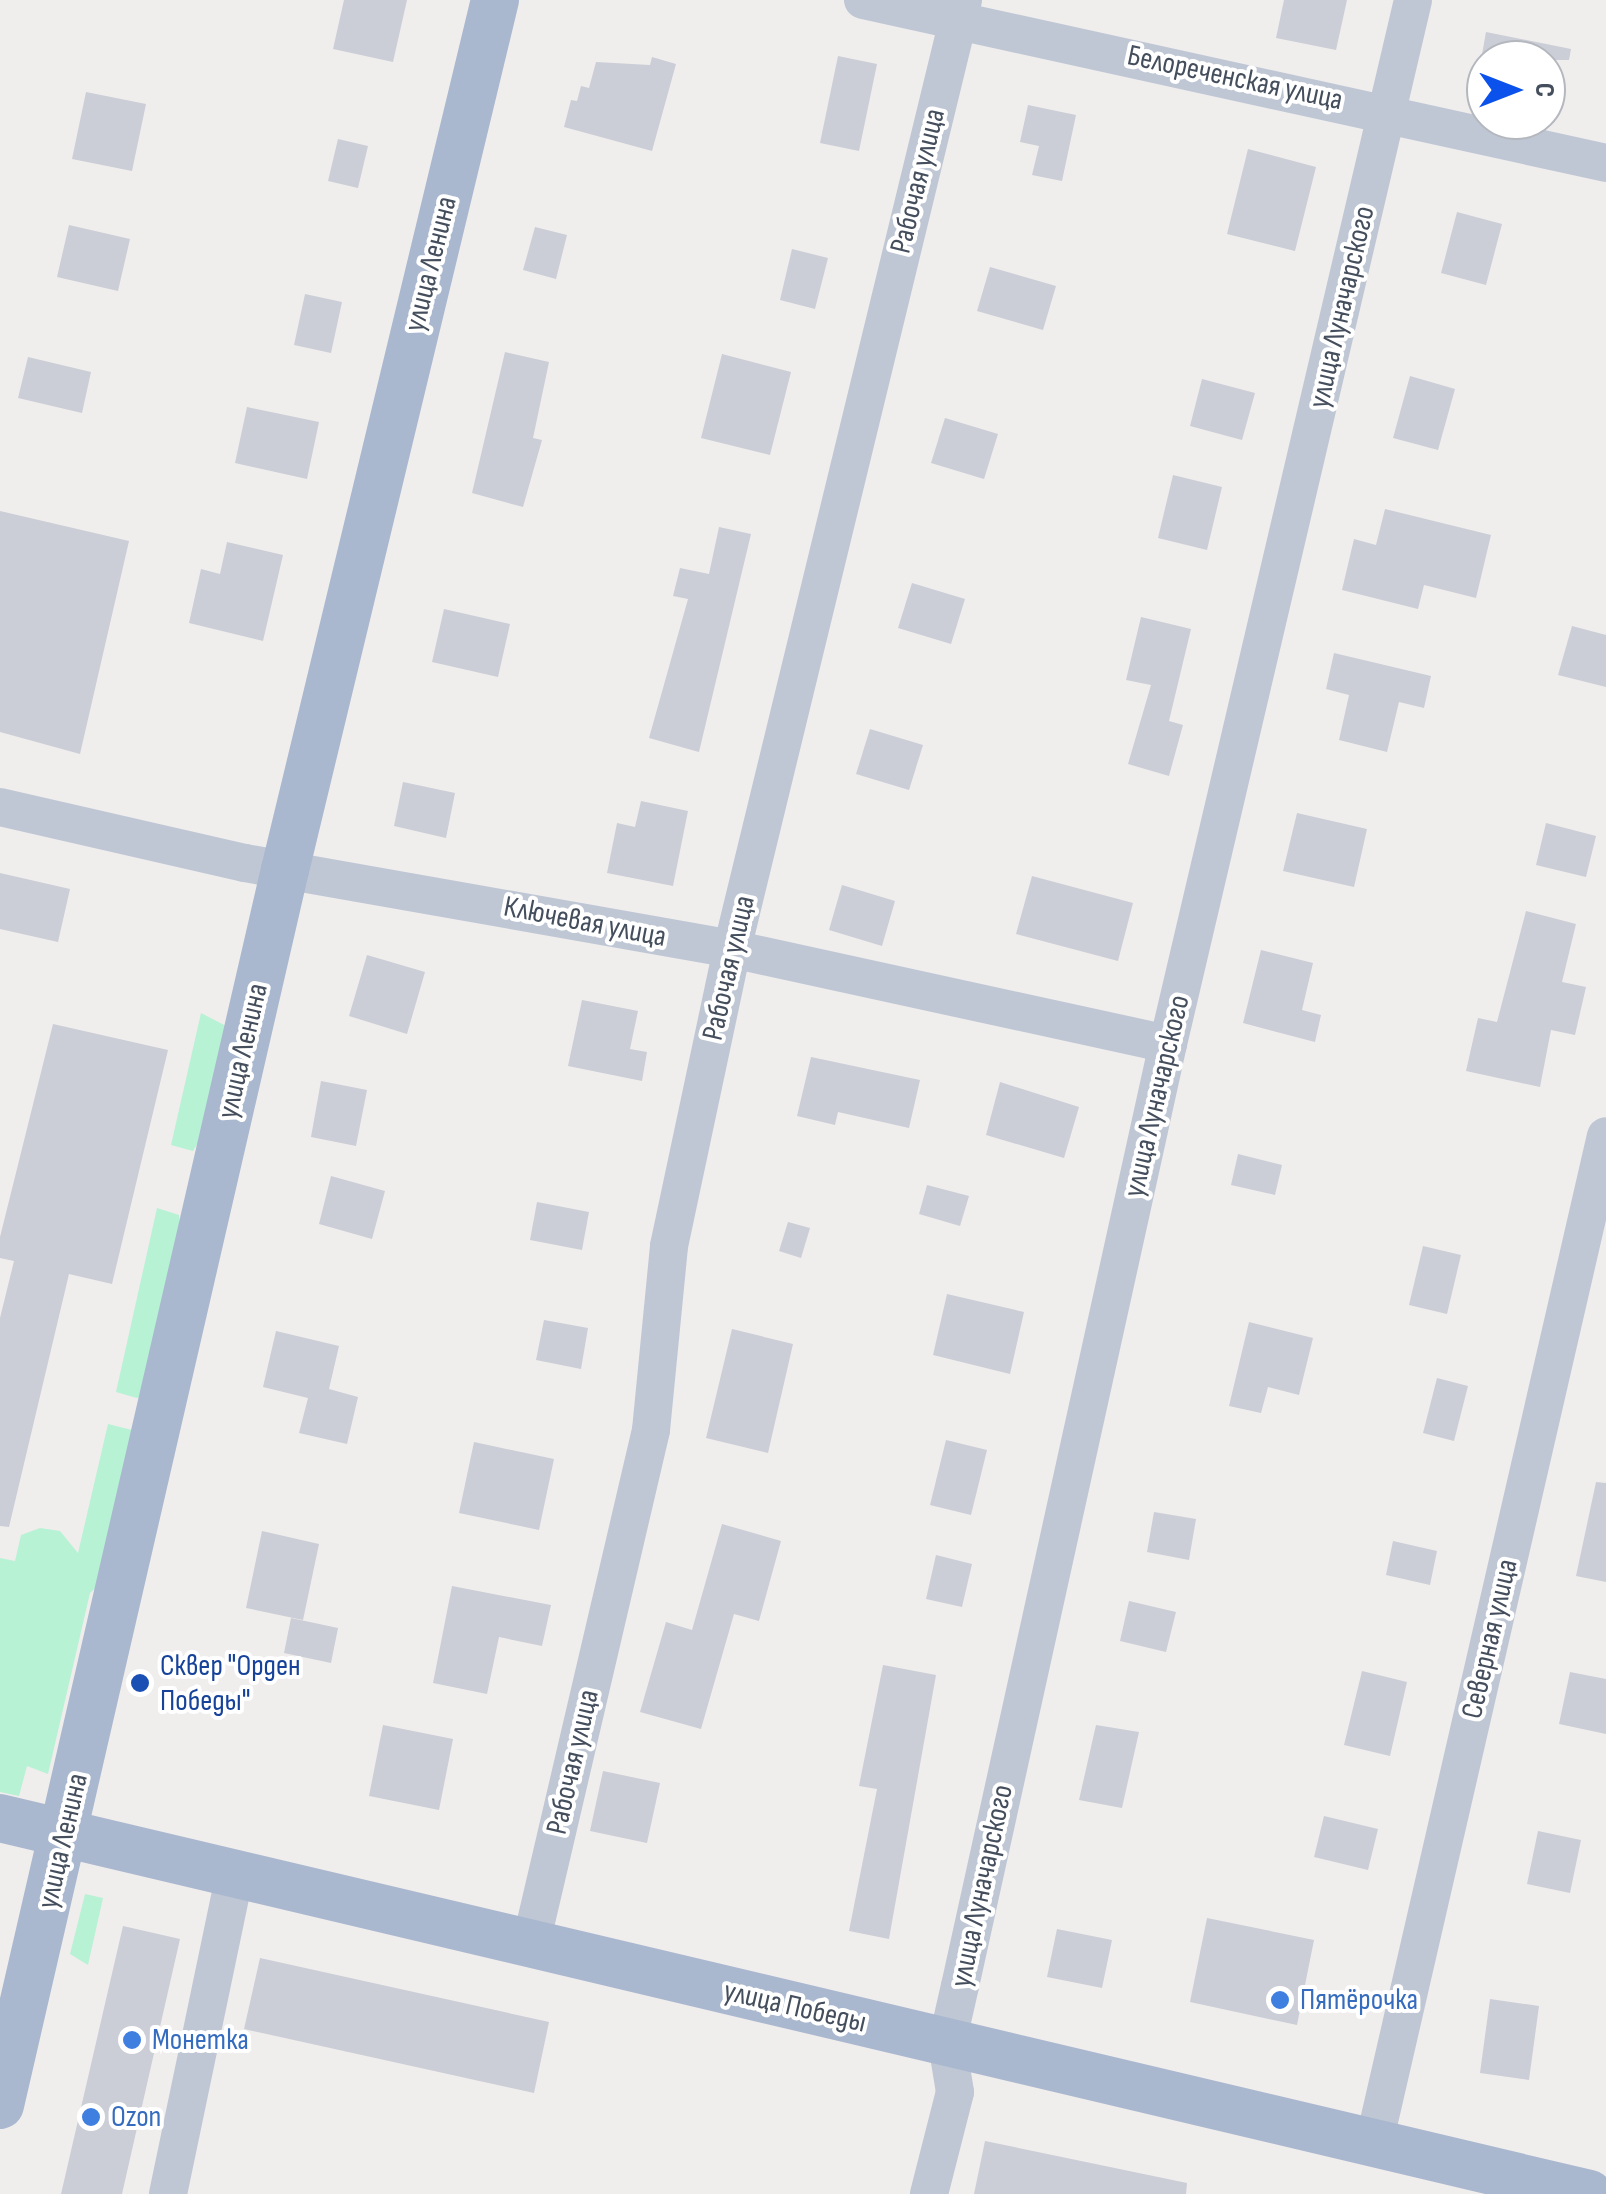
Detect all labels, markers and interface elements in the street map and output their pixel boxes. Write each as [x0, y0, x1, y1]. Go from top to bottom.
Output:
street label: Белореченская улица [1124, 38, 1346, 118]
north arrow [1466, 40, 1566, 140]
text: С [1528, 83, 1561, 97]
street label: Рабочая улица [883, 105, 953, 257]
street label: улица Ленина [397, 193, 465, 335]
street label: улица Луначарского [1301, 203, 1383, 411]
street label: Ключевая улица [501, 889, 669, 955]
street label: Рабочая улица [695, 892, 763, 1044]
street label: улица Ленина [210, 980, 276, 1122]
street label: улица Луначарского [1116, 992, 1198, 1200]
street label: Северная улица [1454, 1556, 1526, 1722]
place label: Сквер "Орден Победы" [160, 1648, 301, 1718]
marker: Сквер "Орден Победы" [129, 1672, 151, 1694]
street label: Рабочая улица [539, 1686, 607, 1838]
street label: улица Ленина [30, 1770, 96, 1912]
street label: улица Луначарского [943, 1781, 1021, 1991]
street label: улица Победы [720, 1973, 870, 2041]
place label: Пятёрочка [1300, 1982, 1418, 2018]
marker: Пятёрочка [1269, 1989, 1291, 2011]
place label: Монетка [152, 2022, 249, 2058]
marker: Монетка [121, 2029, 143, 2051]
place label: Ozon [111, 2099, 161, 2135]
marker: Ozon [80, 2106, 102, 2128]

